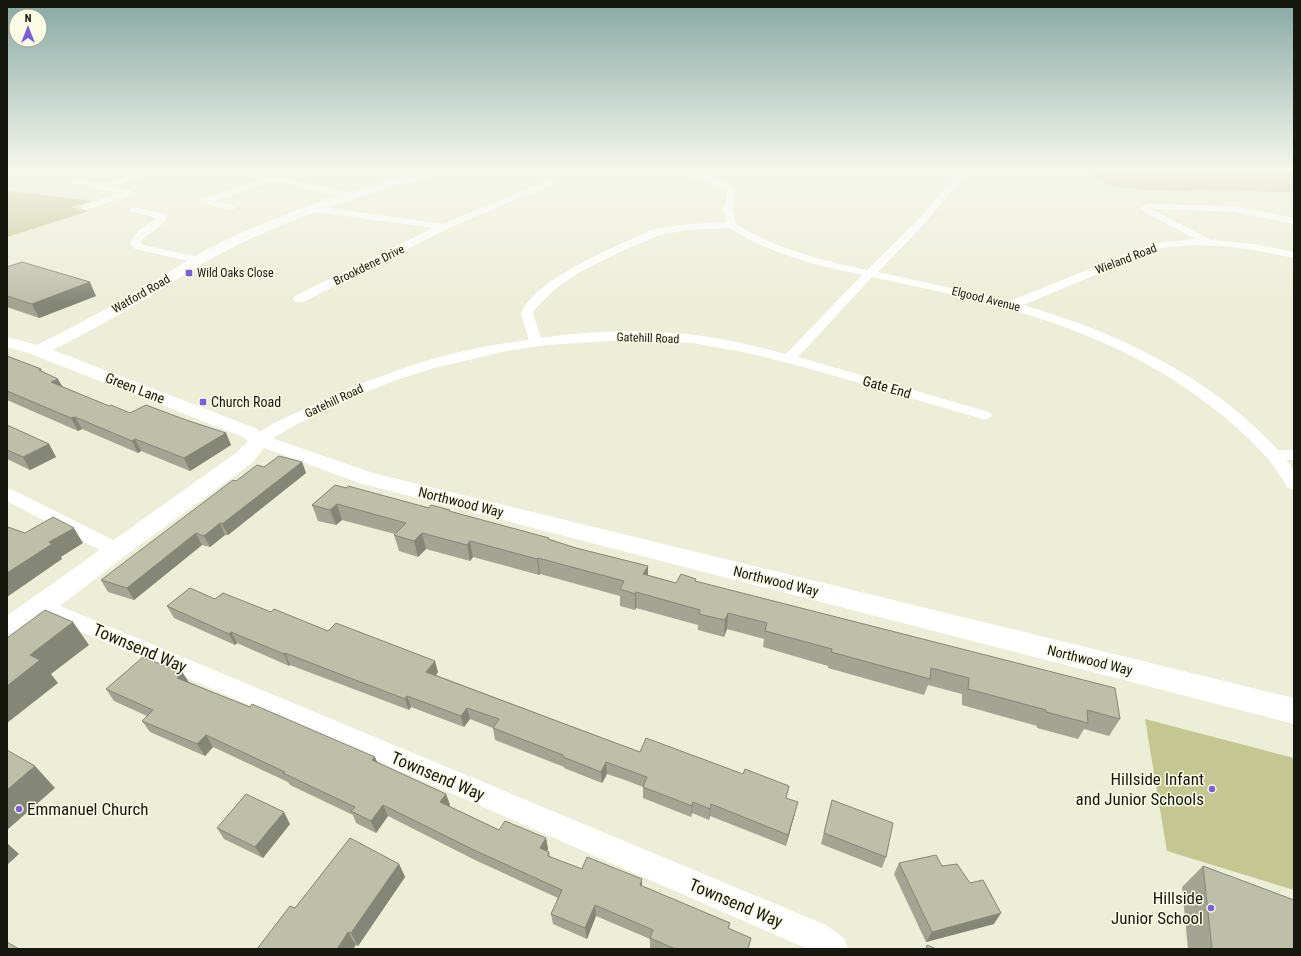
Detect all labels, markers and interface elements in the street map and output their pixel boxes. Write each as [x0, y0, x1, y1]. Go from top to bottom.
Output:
north arrow [8, 8, 48, 48]
text: N [25, 12, 32, 25]
street label: Wieland Road [1093, 241, 1159, 277]
street label: Brookdene Drive [331, 242, 407, 288]
place label: Wild Oaks Close [197, 266, 274, 280]
marker: Wild Oaks Close [184, 268, 194, 278]
street label: Watford Road [110, 272, 172, 316]
street label: Elgood Avenue [950, 284, 1022, 314]
street label: Gatehill Road [616, 330, 680, 346]
street label: Green Lane [103, 369, 167, 407]
street label: Gate End [861, 372, 913, 402]
street label: Gatehill Road [303, 381, 366, 421]
place label: Church Road [211, 394, 281, 410]
marker: Church Road [198, 397, 208, 407]
street label: Northwood Way [417, 484, 505, 520]
street label: Northwood Way [732, 563, 820, 599]
street label: Townsend Way [90, 619, 190, 677]
street label: Northwood Way [1046, 642, 1134, 678]
street label: Townsend Way [388, 747, 488, 805]
place label: Hillside Infant and Junior Schools [1076, 769, 1204, 809]
marker: Hillside Infant and Junior Schools [1207, 784, 1217, 794]
place label: Emmanuel Church [27, 799, 149, 819]
marker: Emmanuel Church [14, 804, 24, 814]
street label: Townsend Way [686, 874, 786, 932]
place label: Hillside Junior School [1111, 888, 1203, 928]
marker: Hillside Junior School [1206, 903, 1216, 913]

